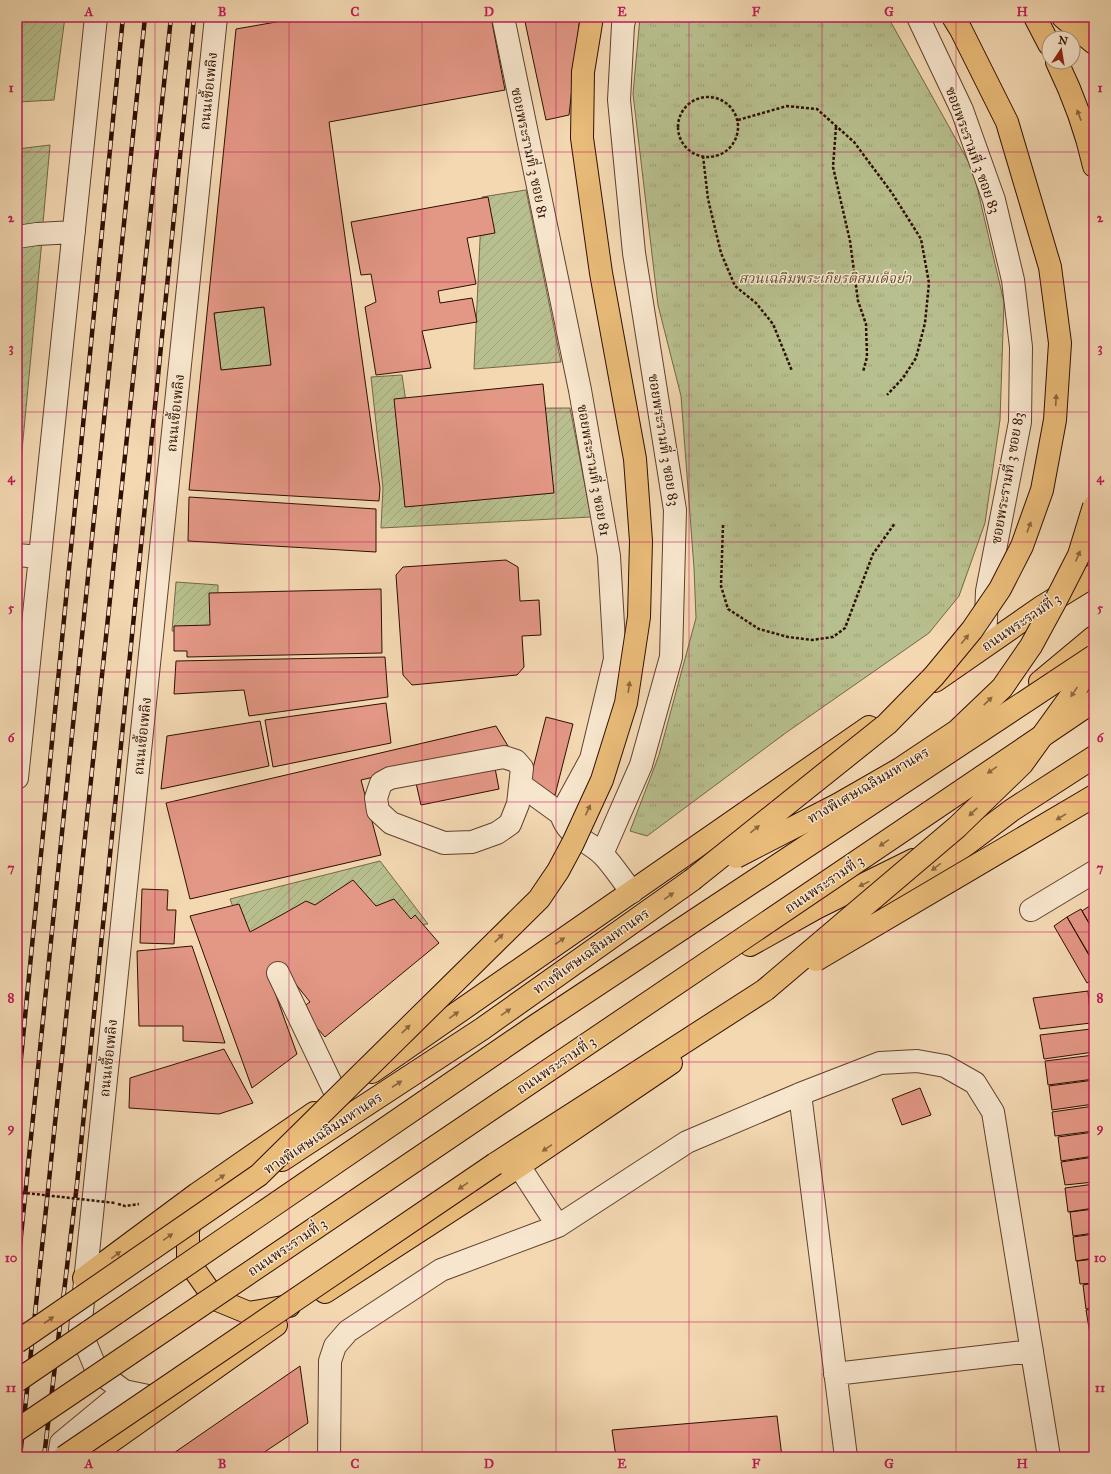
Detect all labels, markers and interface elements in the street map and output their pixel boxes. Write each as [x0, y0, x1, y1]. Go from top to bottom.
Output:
text: A [84, 4, 94, 20]
text: B [218, 4, 227, 20]
text: C [351, 4, 360, 20]
text: D [484, 4, 494, 20]
text: E [617, 4, 627, 20]
text: F [752, 4, 761, 20]
text: G [884, 4, 894, 20]
text: H [1016, 4, 1028, 20]
north arrow [1041, 30, 1081, 70]
text: N [1057, 33, 1070, 48]
street label: ถนนเชื้อเพลิง [194, 51, 221, 131]
text: 1 [8, 80, 14, 96]
text: 1 [1097, 80, 1103, 96]
street label: ซอยพระรามที่ 3 ซอย 83 [942, 84, 1005, 216]
street label: ซอยพระรามที่ 3 ซอย 81 [507, 86, 554, 221]
one-way arrow [1076, 109, 1082, 121]
text: 2 [8, 210, 15, 226]
text: 2 [1097, 210, 1104, 226]
park label: สวนเฉลิมพระเกียรติสมเด็จย่า [739, 270, 912, 287]
text: 3 [8, 340, 14, 356]
text: 3 [1097, 340, 1103, 356]
street label: ซอยพระรามที่ 3 ซอย 83 [645, 372, 684, 507]
street label: ถนนเชื้อเพลิง [161, 373, 188, 453]
one-way arrow [1053, 394, 1060, 406]
street label: ซอยพระรามที่ 3 ซอย 81 [574, 403, 616, 538]
street label: ซอยพระรามที่ 3 ซอย 83 [986, 410, 1027, 545]
text: 4 [7, 470, 15, 486]
text: 4 [1096, 470, 1104, 486]
one-way arrow [1026, 520, 1032, 532]
one-way arrow [1075, 549, 1081, 561]
street label: ถนนพระรามที่ 3 [977, 588, 1064, 655]
text: 5 [8, 600, 15, 616]
text: 5 [1097, 600, 1104, 616]
one-way arrow [960, 633, 969, 644]
one-way arrow [626, 681, 632, 693]
one-way arrow [1070, 686, 1078, 697]
street label: ถนนเชื้อเพลิง [128, 696, 155, 776]
one-way arrow [983, 697, 993, 706]
text: 6 [8, 730, 16, 746]
text: 6 [1097, 730, 1105, 746]
street label: ทางพิเศษเฉลิมมหานคร [804, 744, 932, 827]
one-way arrow [987, 766, 997, 774]
one-way arrow [585, 804, 591, 816]
one-way arrow [968, 807, 978, 817]
one-way arrow [1055, 813, 1067, 820]
one-way arrow [750, 825, 761, 834]
one-way arrow [879, 839, 890, 847]
street label: ถนนพระรามที่ 3 [780, 850, 867, 917]
text: 7 [8, 860, 15, 876]
text: 7 [1097, 860, 1104, 876]
one-way arrow [931, 863, 942, 872]
one-way arrow [859, 880, 870, 887]
one-way arrow [664, 892, 674, 900]
street label: ทางพิเศษเฉลิมมหานคร [530, 905, 653, 998]
one-way arrow [494, 933, 504, 943]
one-way arrow [555, 937, 566, 945]
text: 8 [8, 990, 15, 1006]
text: 8 [1097, 990, 1104, 1006]
one-way arrow [500, 1008, 511, 1016]
one-way arrow [448, 1011, 459, 1019]
street label: ถนนเชื้อเพลิง [94, 1018, 121, 1098]
one-way arrow [401, 1024, 411, 1034]
street label: ถนนพระรามที่ 3 [512, 1031, 599, 1098]
one-way arrow [392, 1080, 402, 1088]
street label: ทางพิเศษเฉลิมมหานคร [261, 1089, 386, 1178]
text: 9 [8, 1120, 15, 1136]
text: 9 [1097, 1120, 1104, 1136]
one-way arrow [541, 1144, 552, 1152]
one-way arrow [215, 1174, 226, 1182]
one-way arrow [458, 1182, 468, 1190]
street label: ถนนพระรามที่ 3 [243, 1213, 330, 1280]
one-way arrow [163, 1233, 173, 1241]
text: 10 [5, 1250, 18, 1266]
one-way arrow [110, 1250, 121, 1259]
text: 10 [1094, 1250, 1107, 1266]
one-way arrow [44, 1316, 54, 1324]
text: 11 [6, 1380, 16, 1396]
text: 11 [1095, 1380, 1105, 1396]
text: A [84, 1456, 94, 1472]
text: B [218, 1456, 227, 1472]
text: C [351, 1456, 360, 1472]
text: D [484, 1456, 494, 1472]
text: E [617, 1456, 627, 1472]
text: F [752, 1456, 761, 1472]
text: G [884, 1456, 894, 1472]
text: H [1016, 1456, 1028, 1472]

